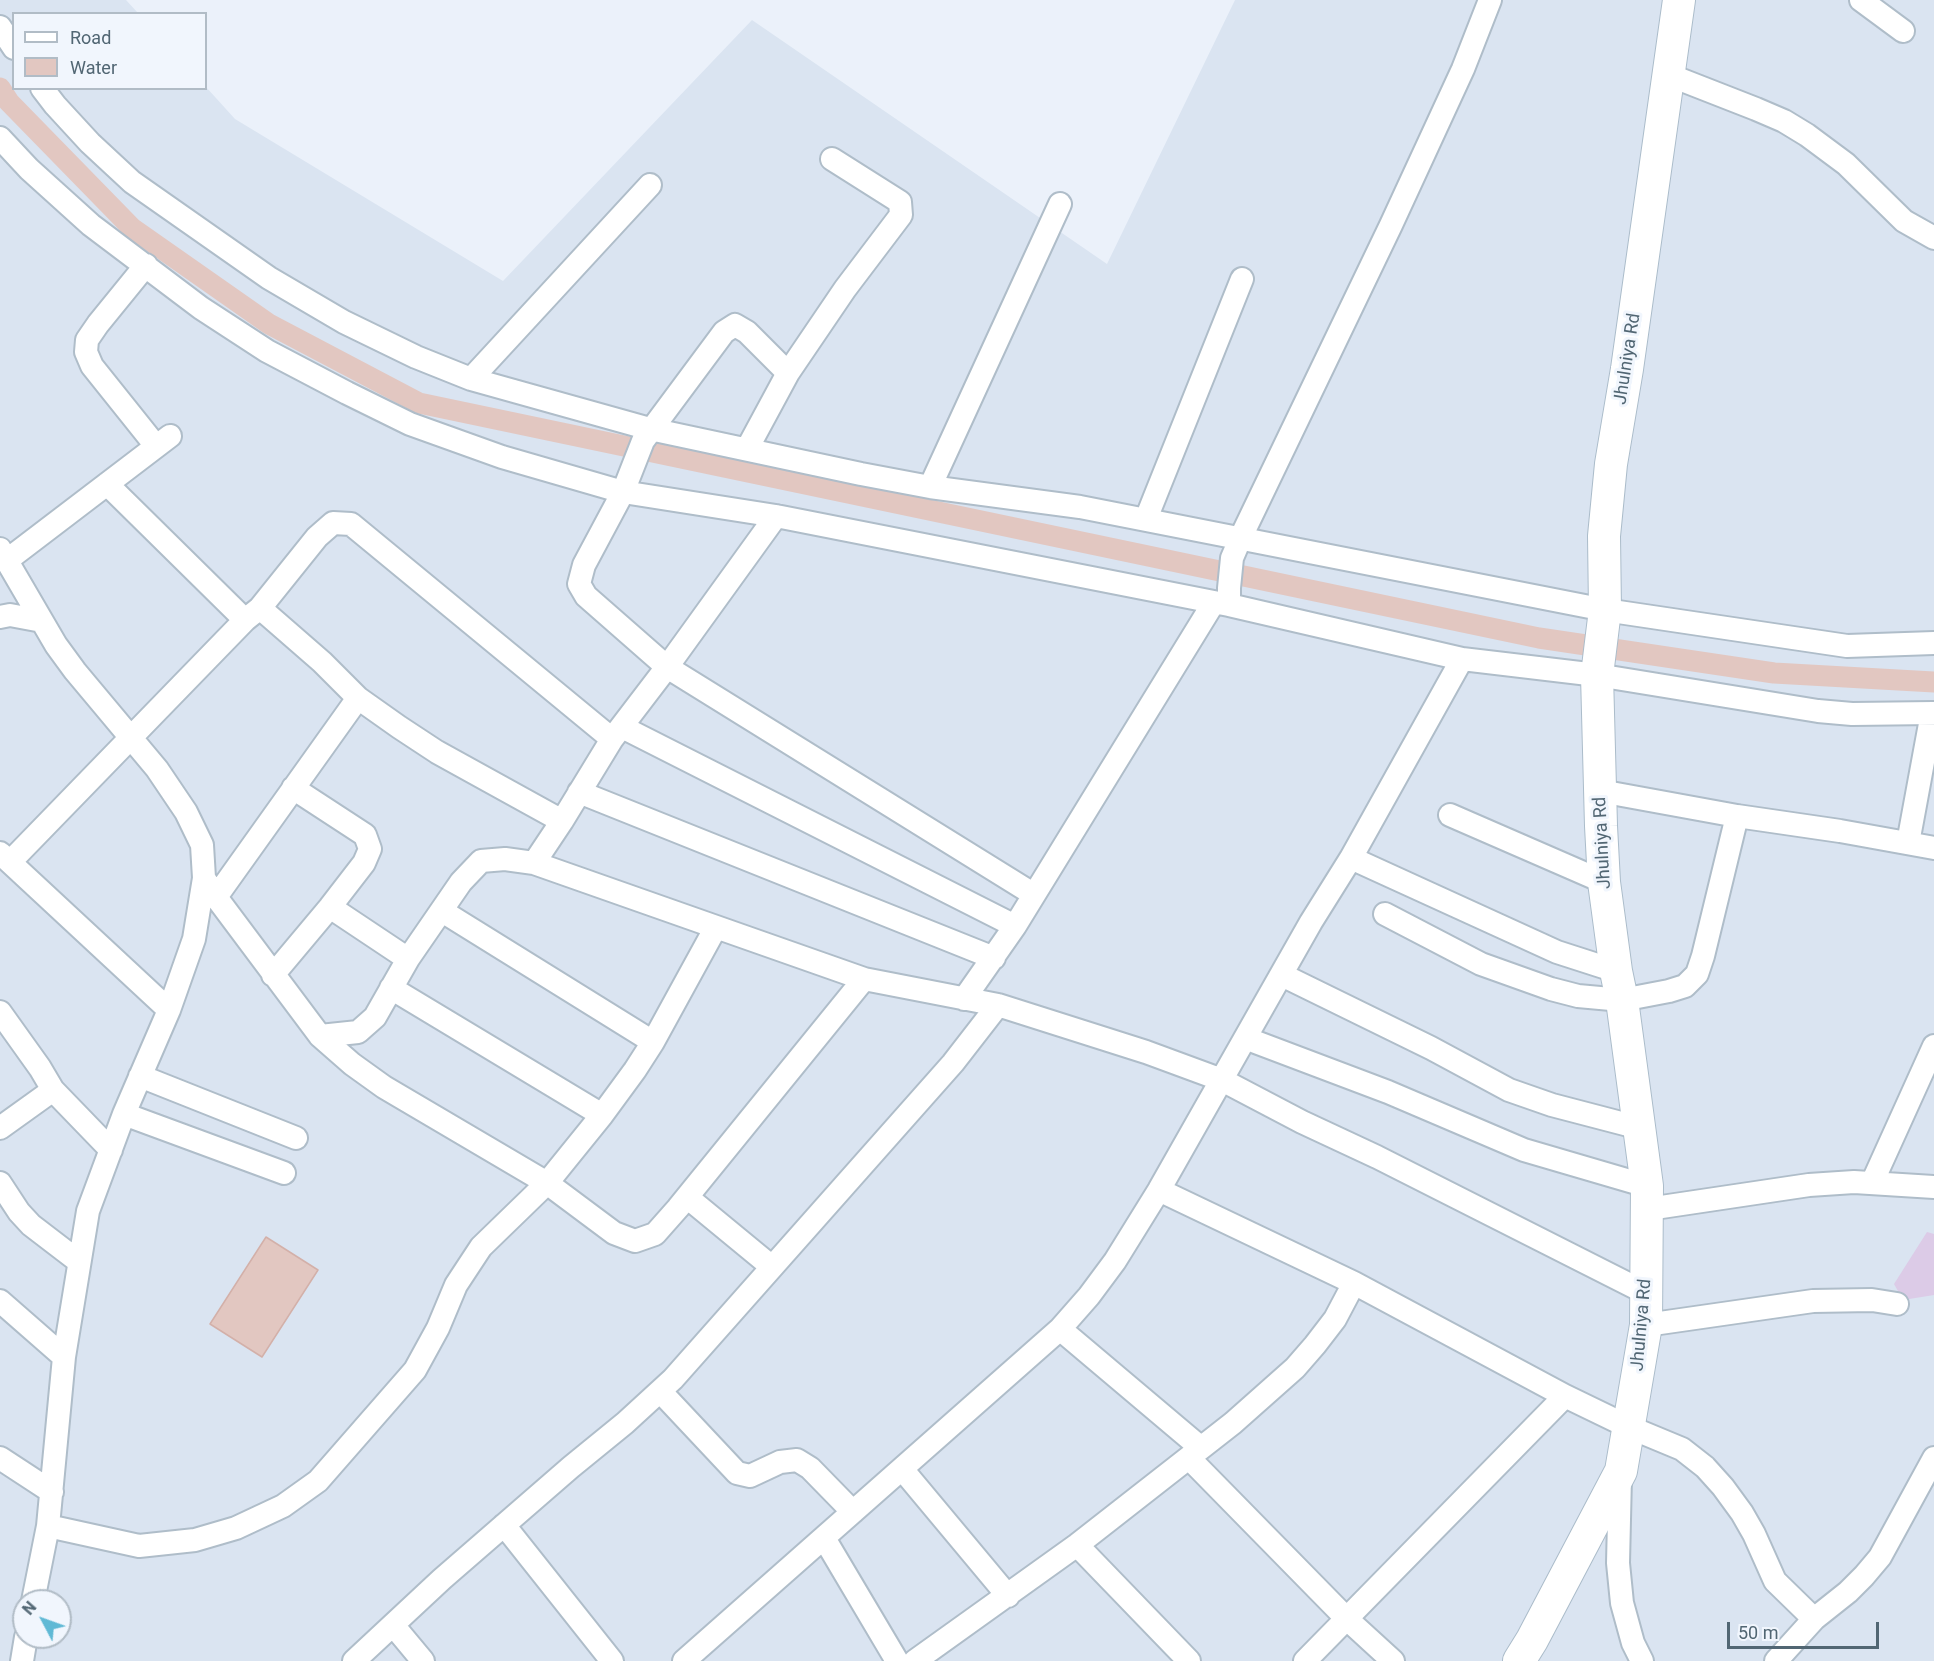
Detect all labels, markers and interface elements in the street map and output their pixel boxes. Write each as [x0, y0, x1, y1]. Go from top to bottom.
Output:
legend [12, 12, 207, 90]
text: Road [70, 27, 111, 48]
text: Water [70, 57, 117, 78]
street label: Jhulniya Rd [1610, 312, 1646, 406]
street label: Jhulniya Rd [1590, 796, 1616, 890]
street label: Jhulniya Rd [1627, 1278, 1657, 1372]
north arrow [12, 1589, 72, 1649]
text: N [19, 1598, 40, 1619]
scale bar [1730, 1610, 1882, 1648]
text: 50 m [1738, 1622, 1778, 1643]

